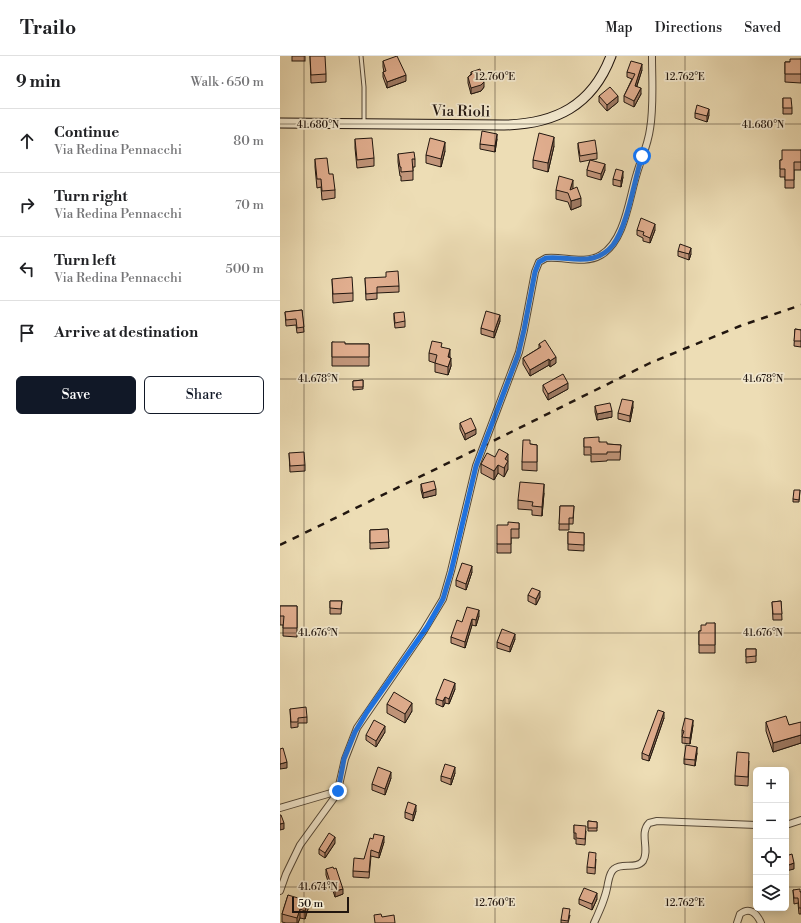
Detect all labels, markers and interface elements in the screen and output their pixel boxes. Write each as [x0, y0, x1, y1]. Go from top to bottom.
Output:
text: Trailo [20, 16, 76, 40]
text: Map [605, 19, 633, 37]
text: Directions [655, 19, 722, 37]
text: Saved [744, 19, 781, 37]
text: 9 min [16, 71, 61, 93]
text: 12.760°E [475, 71, 515, 83]
text: 12.762°E [665, 71, 705, 83]
text: Walk · 650 m [191, 74, 264, 90]
street label: Via Rioli [431, 101, 491, 122]
text: 41.680°N [297, 119, 340, 131]
text: 41.680°N [742, 119, 785, 131]
text: Continue [54, 123, 119, 142]
icon: ahead [16, 130, 38, 152]
text: 80 m [233, 133, 264, 149]
text: Via Redina Pennacchi [54, 142, 182, 158]
route start [633, 147, 651, 165]
text: Turn right [54, 187, 128, 206]
icon: right [16, 194, 38, 216]
text: 70 m [235, 197, 264, 213]
text: Via Redina Pennacchi [54, 206, 182, 222]
text: Turn left [54, 251, 116, 270]
icon: left [16, 258, 38, 280]
text: 500 m [226, 261, 264, 277]
text: Via Redina Pennacchi [54, 270, 182, 286]
icon: arrive [16, 322, 38, 344]
text: Arrive at destination [54, 323, 198, 342]
text: 41.678°N [298, 373, 339, 385]
text: 41.678°N [743, 373, 784, 385]
button: Save [16, 376, 136, 414]
button: Share [144, 376, 264, 414]
text: 41.676°N [298, 627, 339, 639]
text: 41.676°N [743, 627, 784, 639]
map controls [753, 767, 789, 911]
button: + [753, 767, 789, 803]
route end [329, 782, 347, 800]
button: − [753, 803, 789, 839]
button: locate [753, 839, 789, 875]
button: layers [753, 875, 789, 911]
text: 41.674°N [298, 881, 338, 893]
scale bar [292, 895, 349, 914]
text: 50 m [298, 897, 323, 911]
text: 12.760°E [475, 897, 515, 909]
text: 12.762°E [665, 897, 705, 909]

